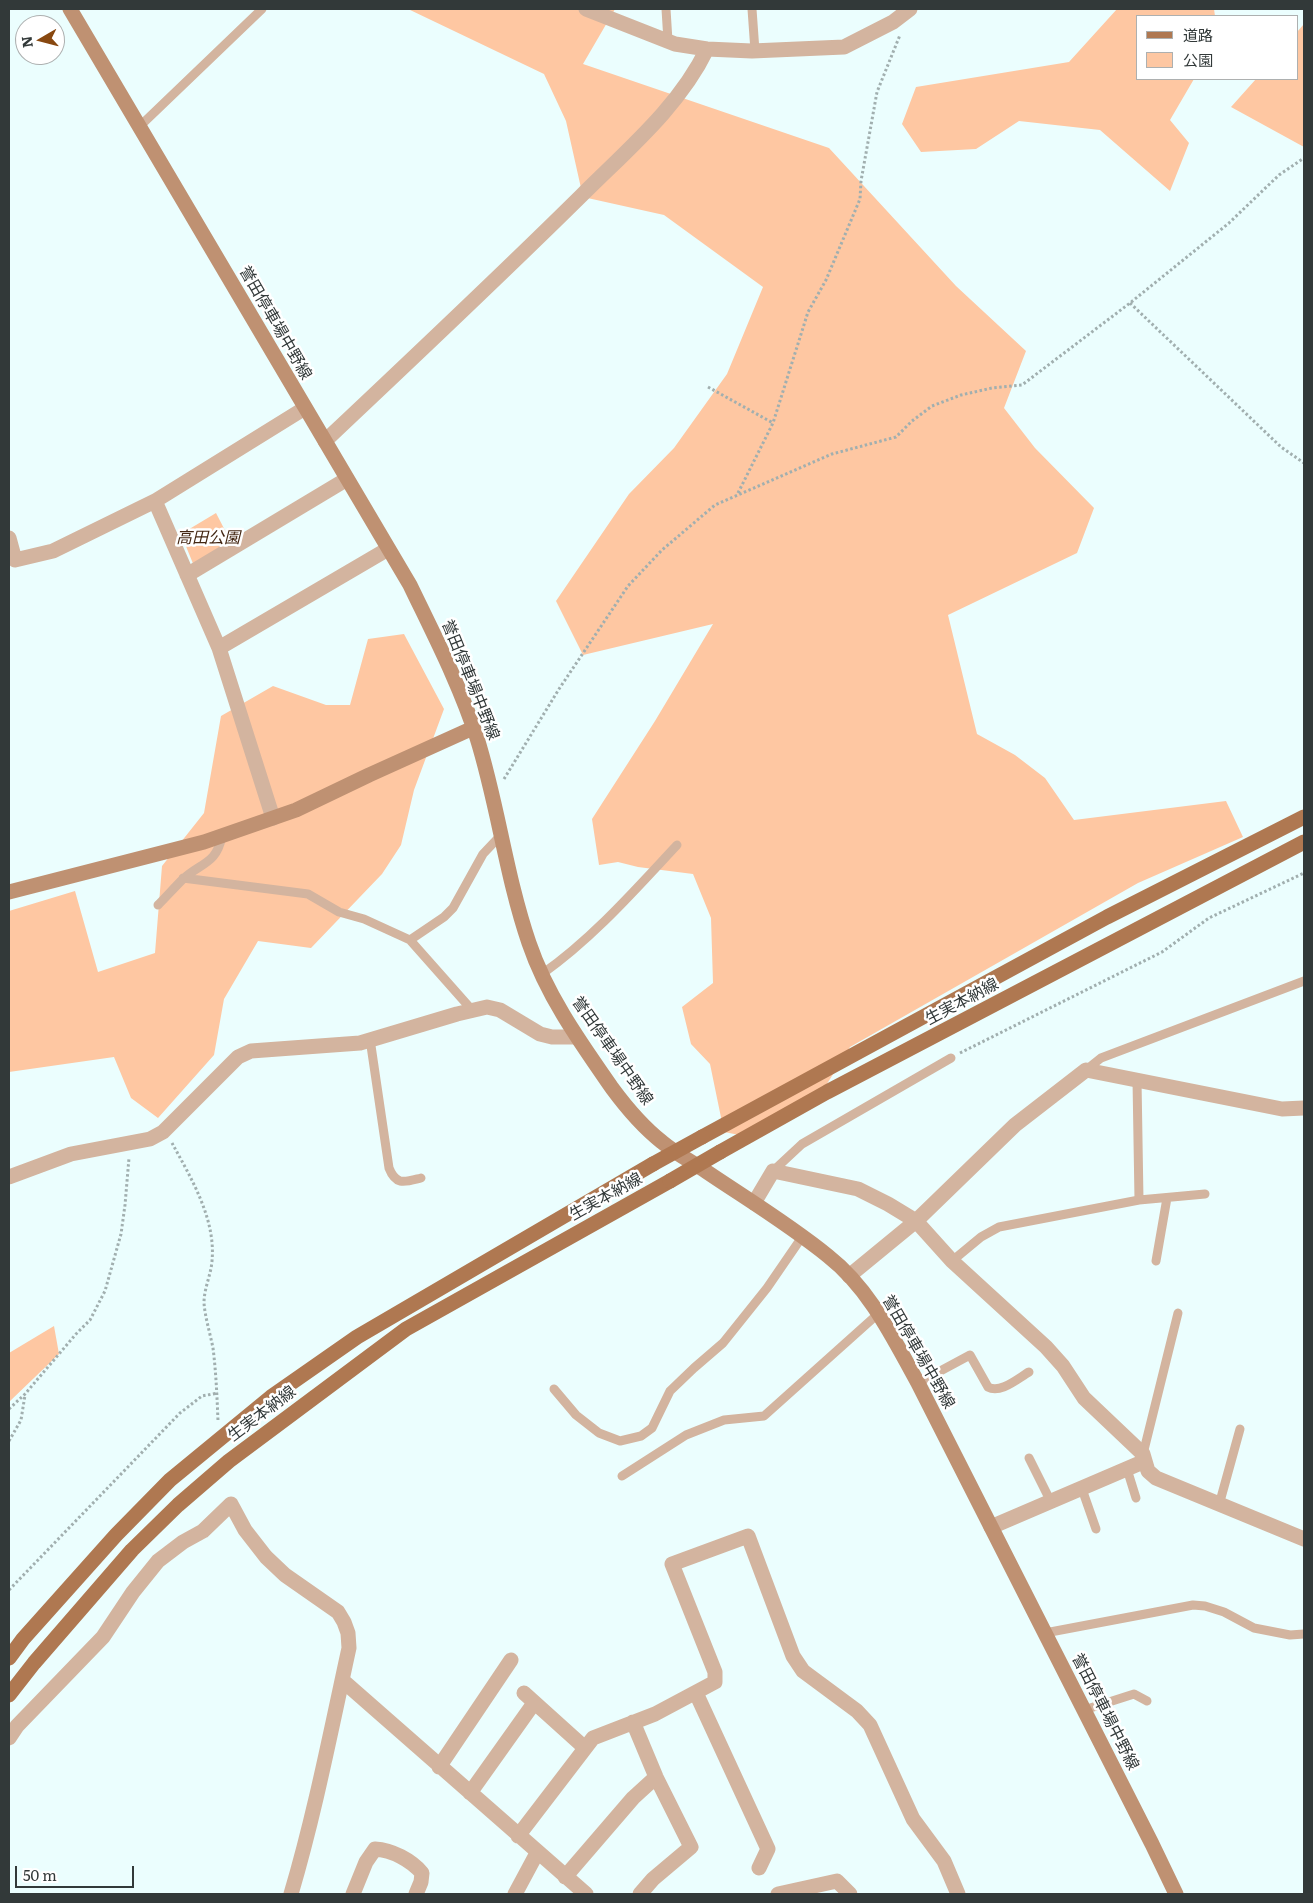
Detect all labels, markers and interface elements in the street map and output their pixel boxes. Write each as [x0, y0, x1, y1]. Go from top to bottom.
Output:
north arrow [15, 15, 65, 65]
legend [1136, 15, 1298, 80]
text: 道路 [1183, 23, 1213, 46]
text: N [15, 35, 37, 49]
text: 公園 [1183, 48, 1213, 71]
street label: 誉田停車場中野線 [235, 263, 315, 383]
park label: 高田公園 [176, 528, 240, 548]
street label: 誉田停車場中野線 [437, 617, 503, 743]
street label: 生実本納線 [922, 975, 1002, 1029]
street label: 誉田停車場中野線 [567, 993, 657, 1109]
street label: 生実本納線 [566, 1169, 646, 1225]
street label: 誉田停車場中野線 [878, 1292, 958, 1412]
street label: 生実本納線 [224, 1382, 300, 1446]
street label: 誉田停車場中野線 [1067, 1651, 1143, 1773]
scale bar [18, 1856, 136, 1888]
text: 50 m [23, 1863, 57, 1886]

